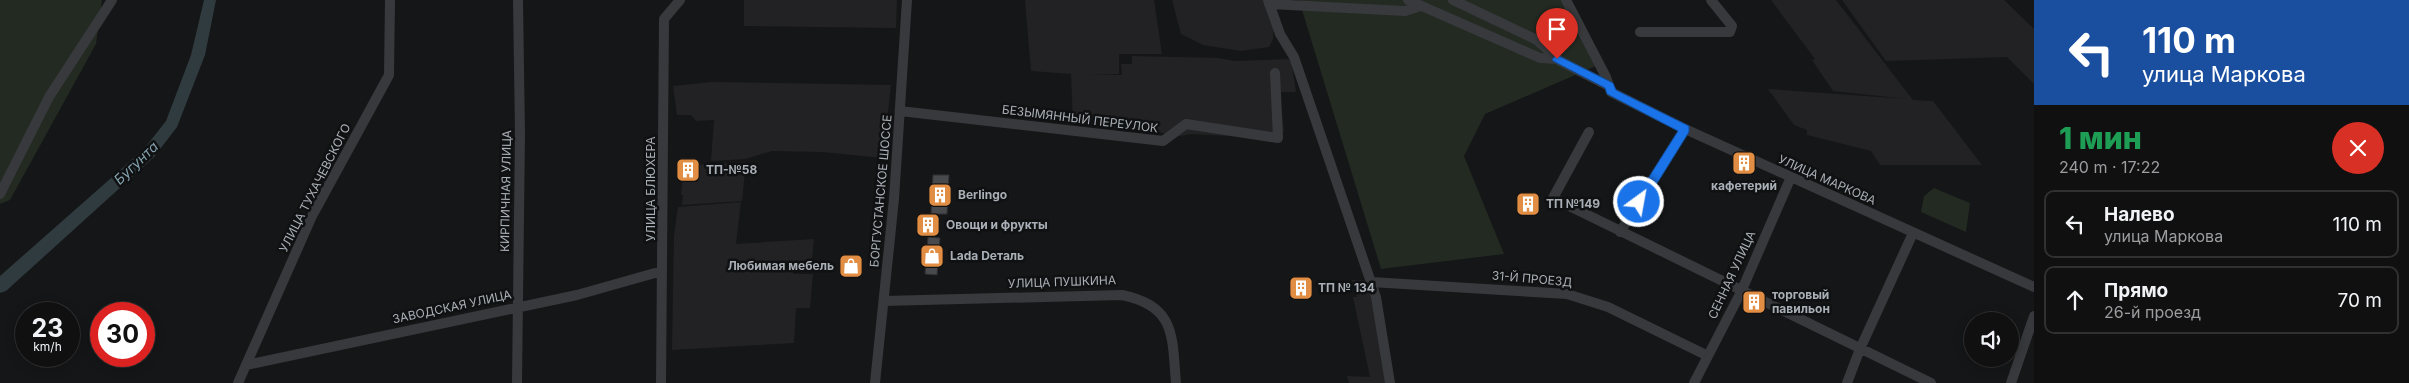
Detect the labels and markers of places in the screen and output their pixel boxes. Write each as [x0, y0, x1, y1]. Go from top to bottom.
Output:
pin [1536, 8, 1578, 59]
building icon: кафетерий [1731, 150, 1757, 176]
building icon: ТП-№58 [675, 157, 701, 183]
place label: ТП-№58 [706, 162, 757, 177]
place label: кафетерий [1711, 178, 1777, 193]
building icon: Berlingo [927, 182, 953, 208]
place label: Berlingo [958, 187, 1007, 202]
building icon: ТП №149 [1515, 191, 1541, 217]
place label: ТП №149 [1546, 196, 1600, 211]
building icon: Овощи и фрукты [915, 212, 941, 238]
place label: Овощи и фрукты [946, 217, 1048, 232]
shop icon: Lada Dеталь [919, 243, 945, 269]
place label: Lada Dеталь [950, 248, 1024, 263]
shop icon: Любимая мебель [838, 253, 864, 279]
place label: Любимая мебель [728, 258, 834, 273]
building icon: ТП № 134 [1288, 275, 1314, 301]
place label: ТП № 134 [1318, 280, 1375, 295]
place label: торговый павильон [1772, 287, 1830, 316]
building icon: торговый павильон [1741, 289, 1767, 315]

